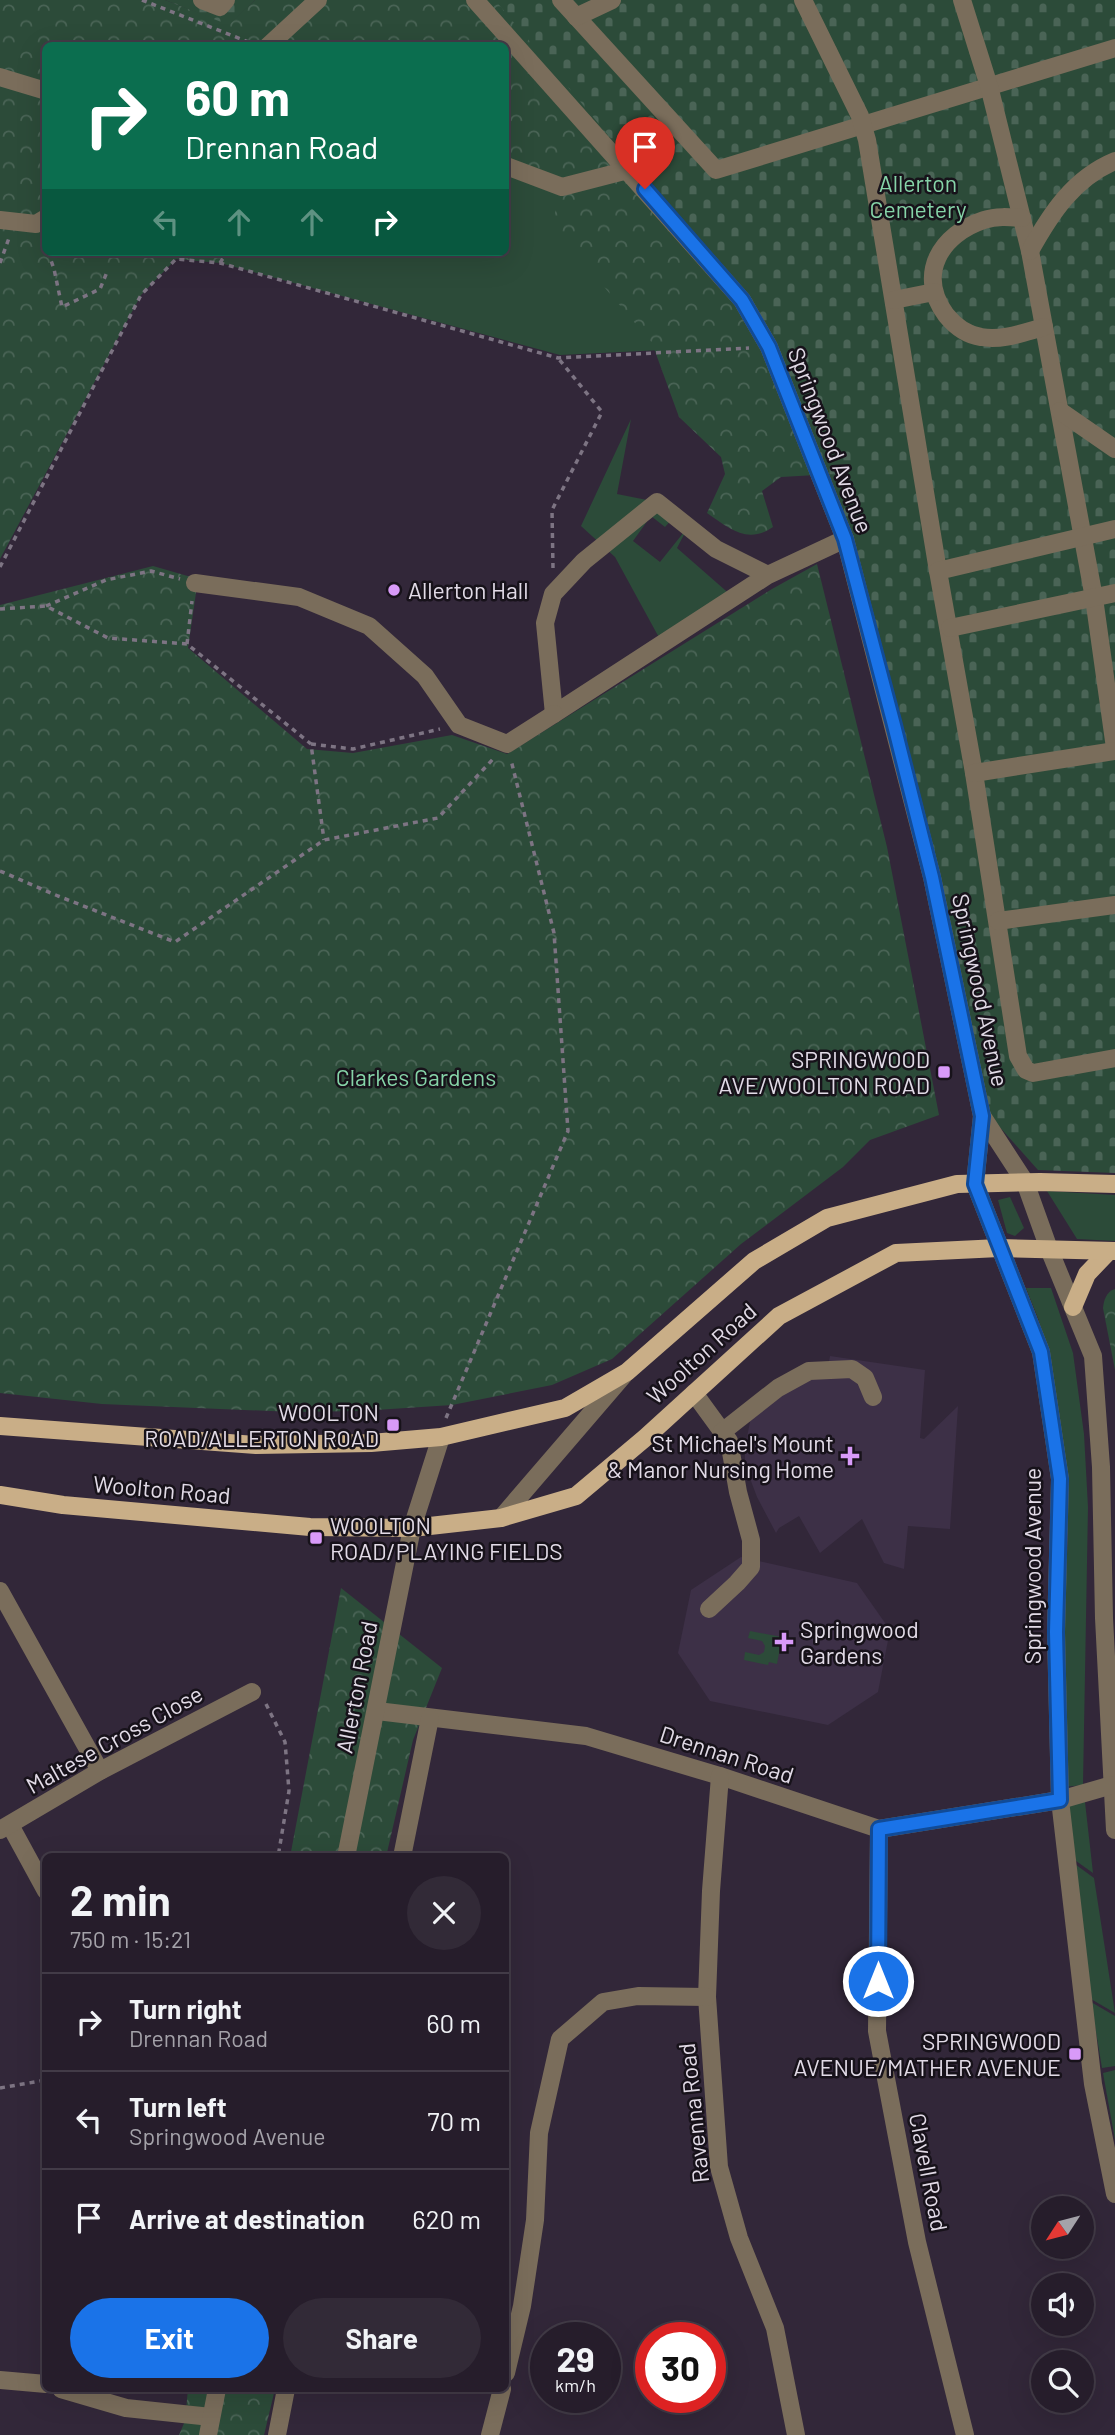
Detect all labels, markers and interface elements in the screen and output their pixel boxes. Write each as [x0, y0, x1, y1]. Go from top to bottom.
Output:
text: 60 m [185, 67, 290, 126]
icon: right [70, 70, 161, 161]
pin [615, 117, 675, 189]
text: Drennan Road [185, 127, 379, 165]
icon: arrive [626, 128, 664, 166]
park label: Allerton Cemetery [869, 169, 967, 223]
icon: left [147, 203, 185, 241]
icon: ahead [220, 203, 258, 241]
icon: ahead [293, 203, 331, 241]
icon: right [366, 203, 404, 241]
street label: Springwood Avenue [783, 343, 879, 537]
place label: Allerton Hall [408, 576, 528, 604]
marker: Allerton Hall [386, 582, 402, 598]
street label: Springwood Avenue [947, 891, 1015, 1089]
place label: SPRINGWOOD AVE/WOOLTON ROAD [719, 1045, 930, 1099]
park label: Clarkes Gardens [336, 1063, 496, 1091]
marker: SPRINGWOOD AVE/WOOLTON ROAD [936, 1064, 952, 1080]
street label: Woolton Road [640, 1296, 762, 1410]
place label: WOOLTON ROAD/ALLERTON ROAD [144, 1398, 379, 1452]
marker: WOOLTON ROAD/ALLERTON ROAD [385, 1417, 401, 1433]
place label: St Michael's Mount & Manor Nursing Home [607, 1429, 834, 1483]
marker: St Michael's Mount & Manor Nursing Home [840, 1446, 860, 1466]
street label: Springwood Avenue [1018, 1468, 1046, 1664]
street label: Woolton Road [92, 1469, 232, 1509]
place label: WOOLTON ROAD/PLAYING FIELDS [330, 1511, 563, 1565]
marker: WOOLTON ROAD/PLAYING FIELDS [308, 1530, 324, 1546]
place label: Springwood Gardens [800, 1615, 919, 1669]
street label: Allerton Road [329, 1619, 383, 1755]
marker: Springwood Gardens [774, 1632, 794, 1652]
street label: Maltese Cross Close [21, 1679, 207, 1799]
street label: Drennan Road [657, 1719, 797, 1789]
text: 2 min [70, 1874, 171, 1924]
button: close [407, 1876, 481, 1950]
text: 750 m · 15:21 [70, 1925, 191, 1953]
position arrow [841, 1944, 915, 2018]
text: Turn right [129, 1993, 242, 2024]
icon: right [70, 2003, 108, 2041]
text: 60 m [426, 2007, 481, 2038]
text: Drennan Road [129, 2024, 268, 2052]
place label: SPRINGWOOD AVENUE/MATHER AVENUE [793, 2027, 1061, 2081]
street label: Ravenna Road [672, 2042, 714, 2184]
marker: SPRINGWOOD AVENUE/MATHER AVENUE [1067, 2046, 1083, 2062]
text: Turn left [129, 2091, 227, 2122]
icon: left [70, 2101, 108, 2139]
text: 70 m [427, 2105, 481, 2136]
street label: Clavell Road [904, 2111, 954, 2233]
text: Springwood Avenue [129, 2122, 326, 2150]
north arrow [1031, 2196, 1094, 2259]
map controls [1031, 2196, 1094, 2413]
icon: arrive [70, 2199, 108, 2237]
text: Arrive at destination [129, 2203, 365, 2234]
text: 620 m [412, 2203, 481, 2234]
button: sound [1031, 2273, 1094, 2336]
button: Exit [70, 2298, 269, 2378]
button: Share [283, 2298, 481, 2378]
speed limit sign: 30 [635, 2322, 726, 2413]
text: 29 [556, 2337, 595, 2379]
button: search [1031, 2350, 1094, 2413]
text: km/h [555, 2374, 596, 2396]

